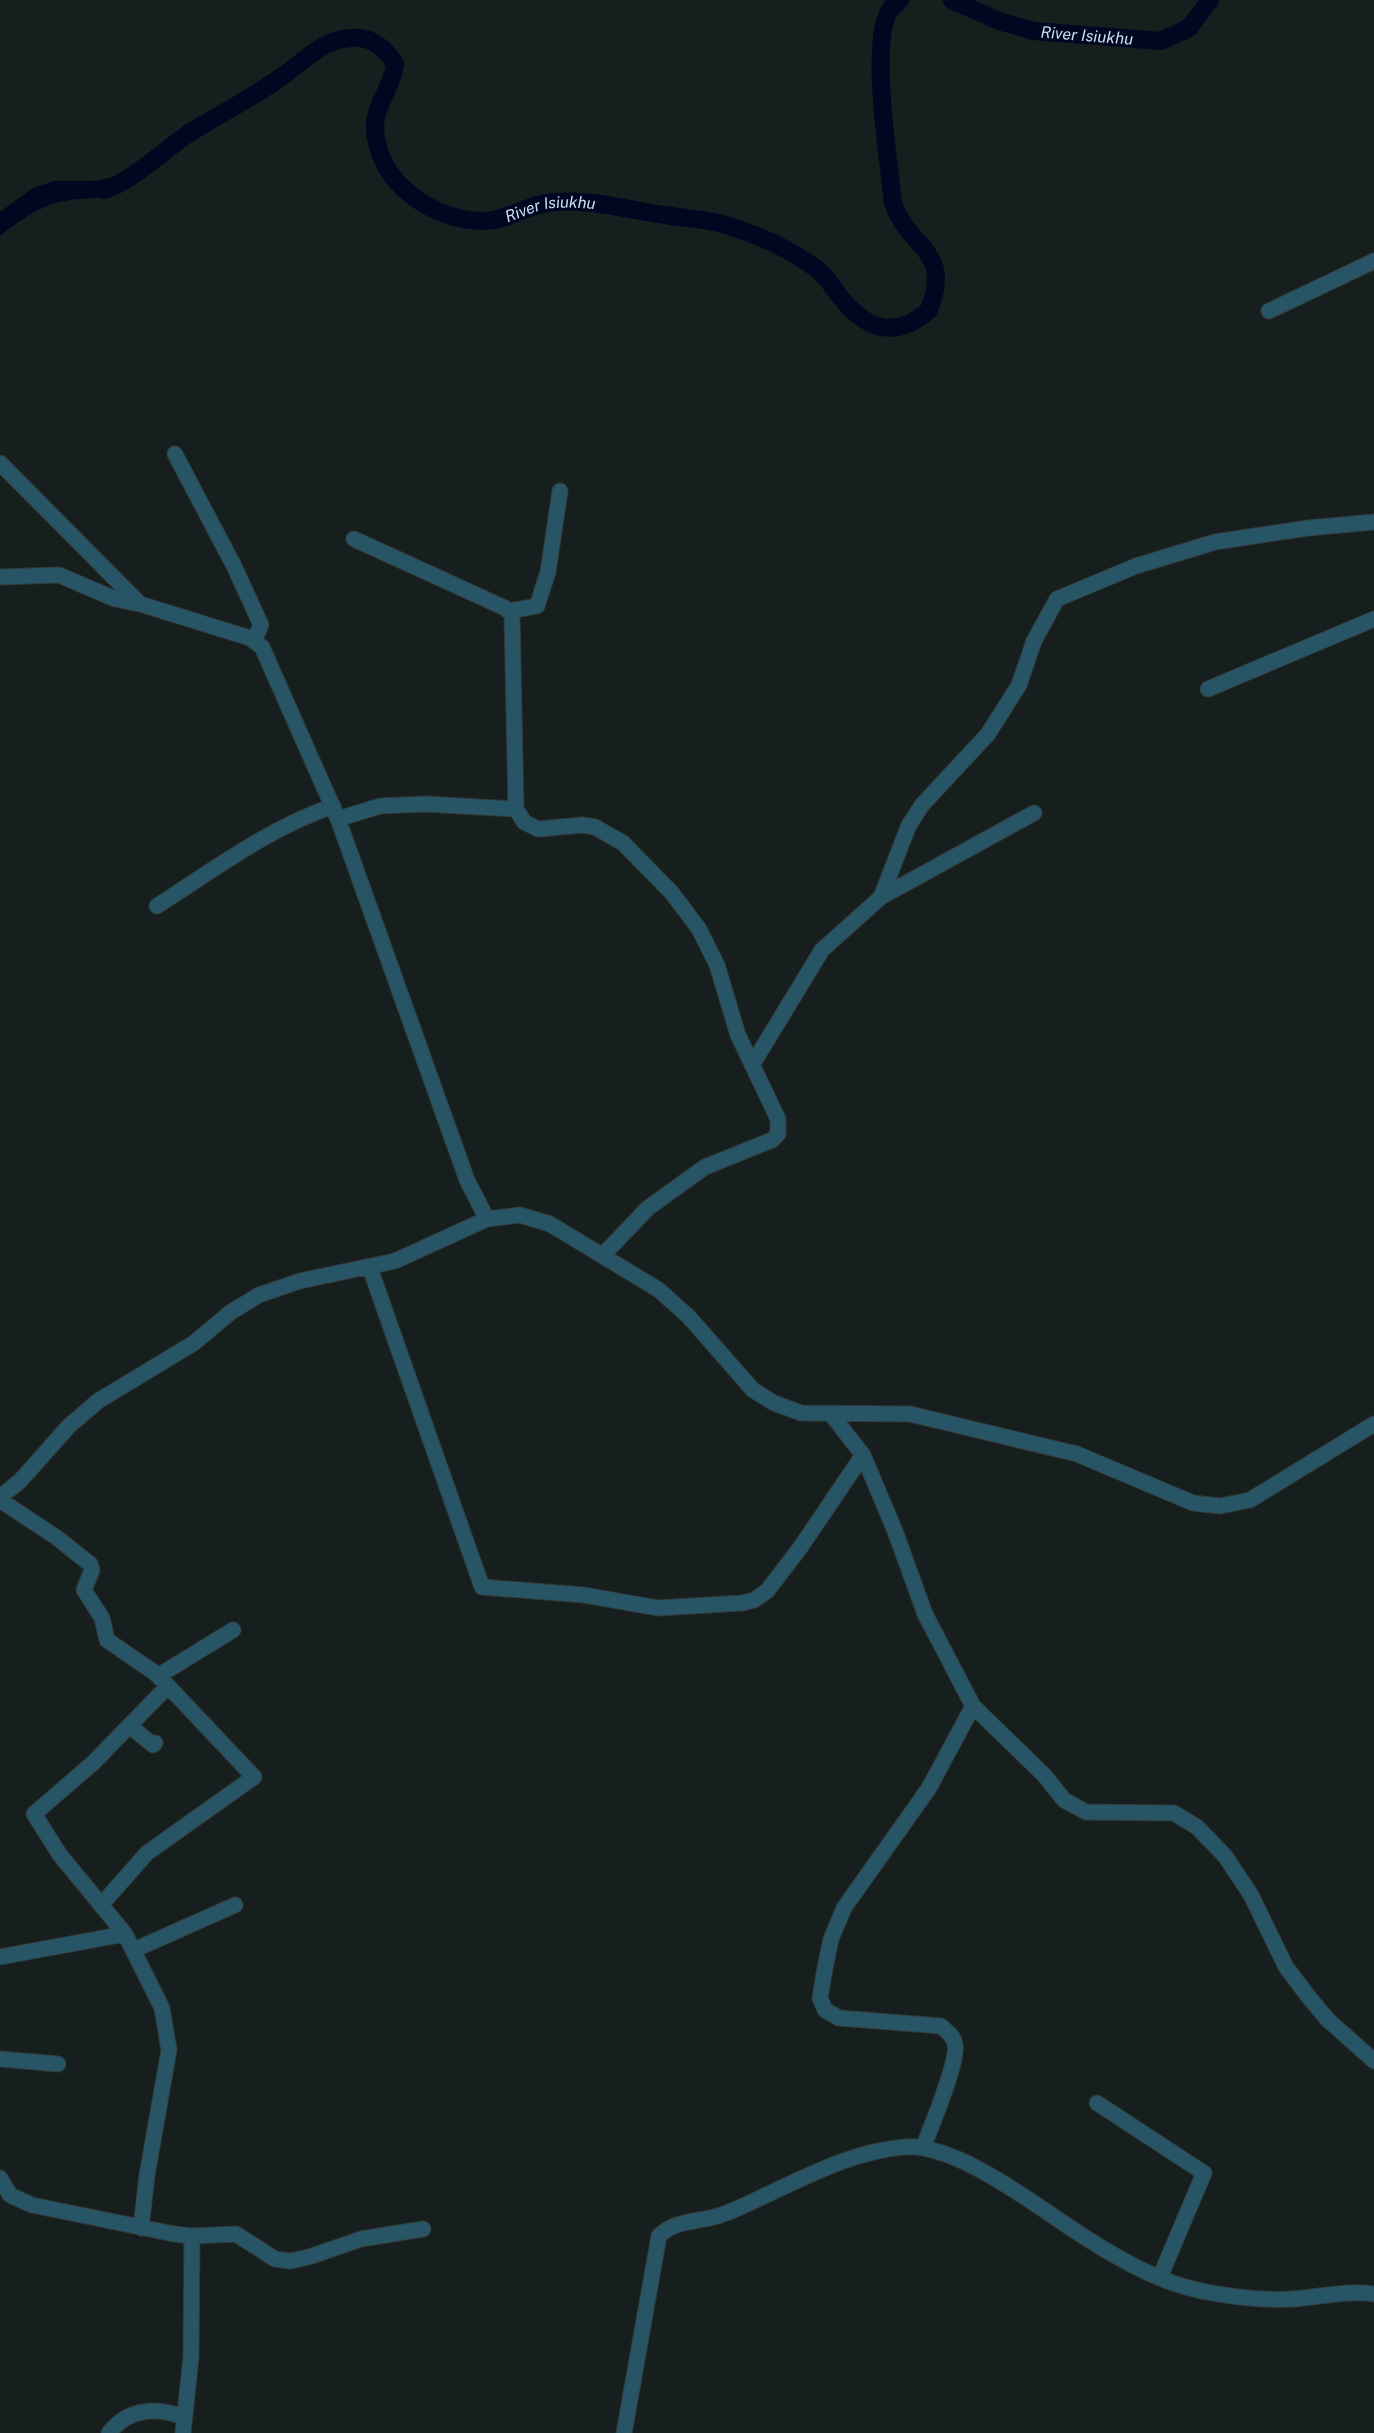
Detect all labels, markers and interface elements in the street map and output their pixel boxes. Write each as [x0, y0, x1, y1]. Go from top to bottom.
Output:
water label: River Isiukhu [1040, 22, 1134, 48]
water label: River Isiukhu [502, 192, 597, 226]

